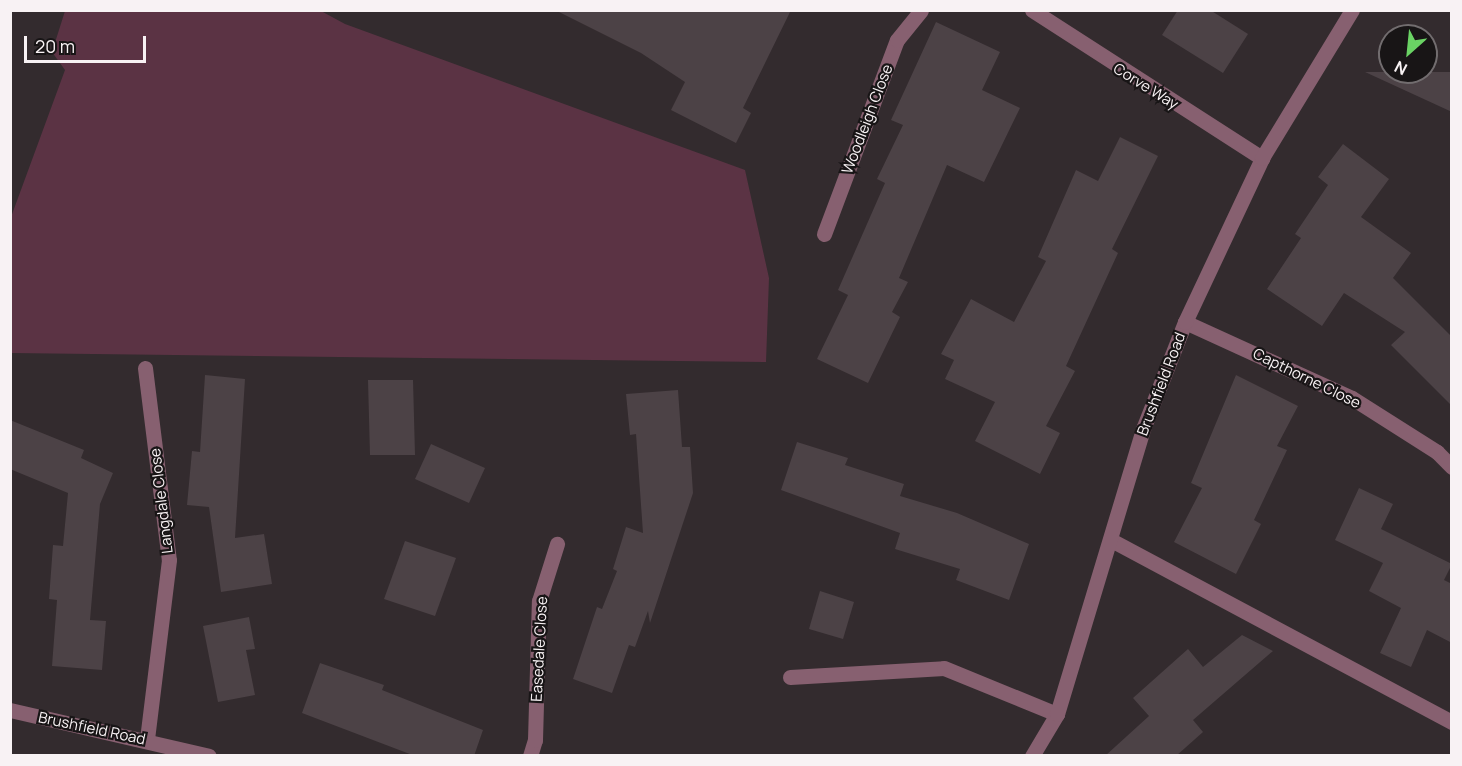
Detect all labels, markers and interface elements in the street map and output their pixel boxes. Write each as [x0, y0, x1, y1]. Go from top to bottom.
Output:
scale bar [27, 24, 148, 62]
north arrow [1378, 24, 1438, 84]
text: 20 m [35, 34, 75, 58]
text: N [1391, 56, 1411, 81]
street label: Corve Way [1110, 59, 1182, 113]
street label: Woodleigh Close [838, 62, 896, 176]
street label: Brushfield Road [1133, 330, 1189, 438]
street label: Capthorne Close [1250, 344, 1364, 412]
street label: Langdale Close [146, 447, 176, 555]
street label: Easedale Close [527, 596, 551, 702]
street label: Brushfield Road [37, 708, 147, 748]

